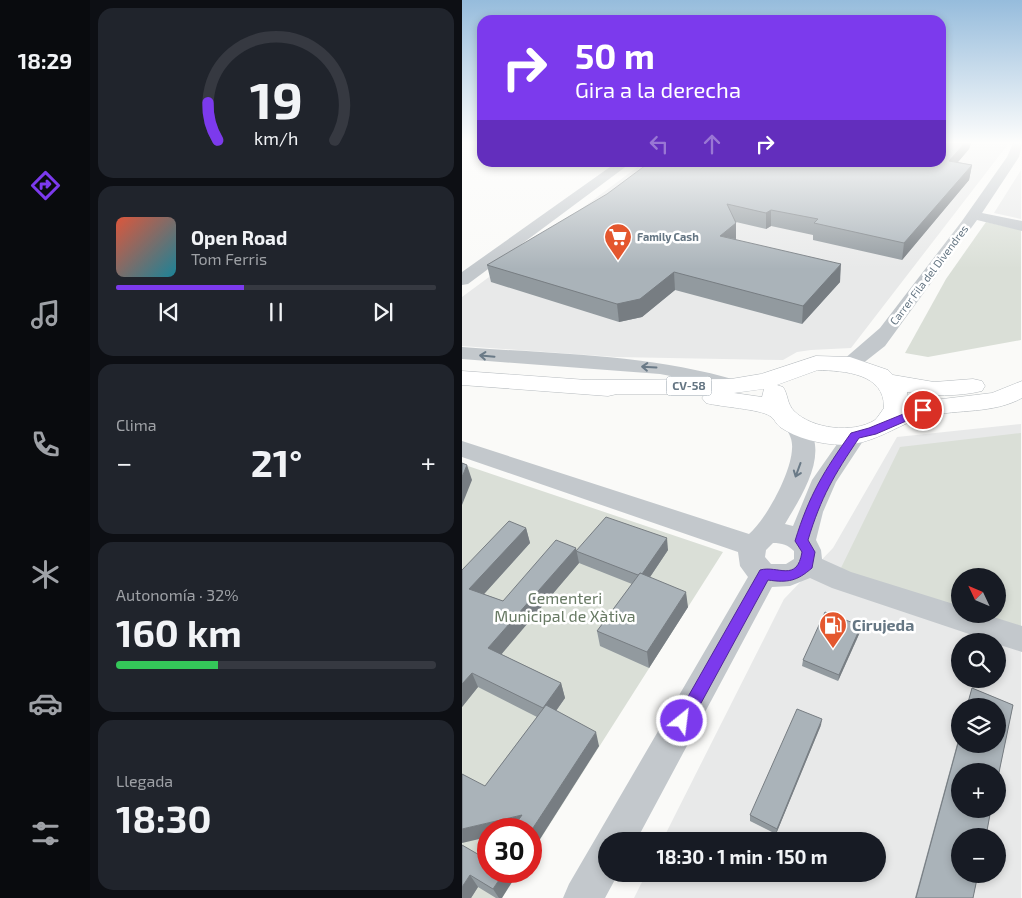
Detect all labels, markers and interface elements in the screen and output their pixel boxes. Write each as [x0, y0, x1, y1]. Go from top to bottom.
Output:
text: 50 m [575, 34, 655, 76]
icon: right [492, 35, 557, 100]
text: 18:29 [18, 47, 72, 73]
text: 19 [249, 67, 303, 129]
text: Gira a la derecha [575, 76, 741, 102]
text: km/h [254, 127, 298, 149]
icon: left [645, 130, 673, 158]
icon: ahead [698, 130, 726, 158]
icon: right [751, 130, 779, 158]
icon: directions [28, 168, 63, 203]
supermarket icon: Family Cash [603, 222, 633, 261]
street label: Carrer Fila del Divendres [887, 222, 971, 327]
text: Open Road [191, 226, 287, 249]
place label: Family Cash [637, 230, 699, 244]
text: Tom Ferris [191, 249, 267, 268]
icon: music [28, 297, 63, 332]
icon: previous [155, 298, 183, 326]
icon: pause [262, 298, 290, 326]
icon: next [369, 298, 397, 326]
one-way arrow [479, 351, 495, 360]
one-way arrow [641, 363, 657, 372]
road number: CV-58 [666, 376, 712, 396]
pin [902, 389, 944, 431]
icon: arrive [909, 396, 937, 424]
text: Clima [116, 415, 157, 434]
icon: phone [28, 427, 63, 462]
text: 21° [251, 439, 302, 485]
text: − [116, 445, 132, 479]
text: + [421, 445, 436, 479]
one-way arrow [793, 461, 802, 477]
icon: climate [28, 557, 63, 592]
north arrow [951, 568, 1006, 622]
map controls [951, 568, 1006, 883]
text: Autonomía · 32% [116, 585, 239, 604]
park label: Cementeri Municipal de Xàtiva [494, 588, 636, 625]
text: 160 km [116, 609, 242, 655]
fuel station icon: Cirujeda [818, 610, 848, 649]
place label: Cirujeda [852, 615, 914, 634]
button: search [951, 633, 1006, 688]
icon: car [28, 686, 63, 721]
position arrow [655, 694, 707, 746]
button: layers [951, 698, 1006, 753]
button: + [951, 763, 1006, 818]
text: Llegada [116, 771, 173, 790]
text: 18:30 [116, 795, 211, 841]
icon: filters [28, 816, 63, 851]
speed limit sign: 30 [477, 818, 542, 883]
button: − [951, 828, 1006, 883]
text: 18:30 · 1 min · 150 m [657, 845, 827, 868]

